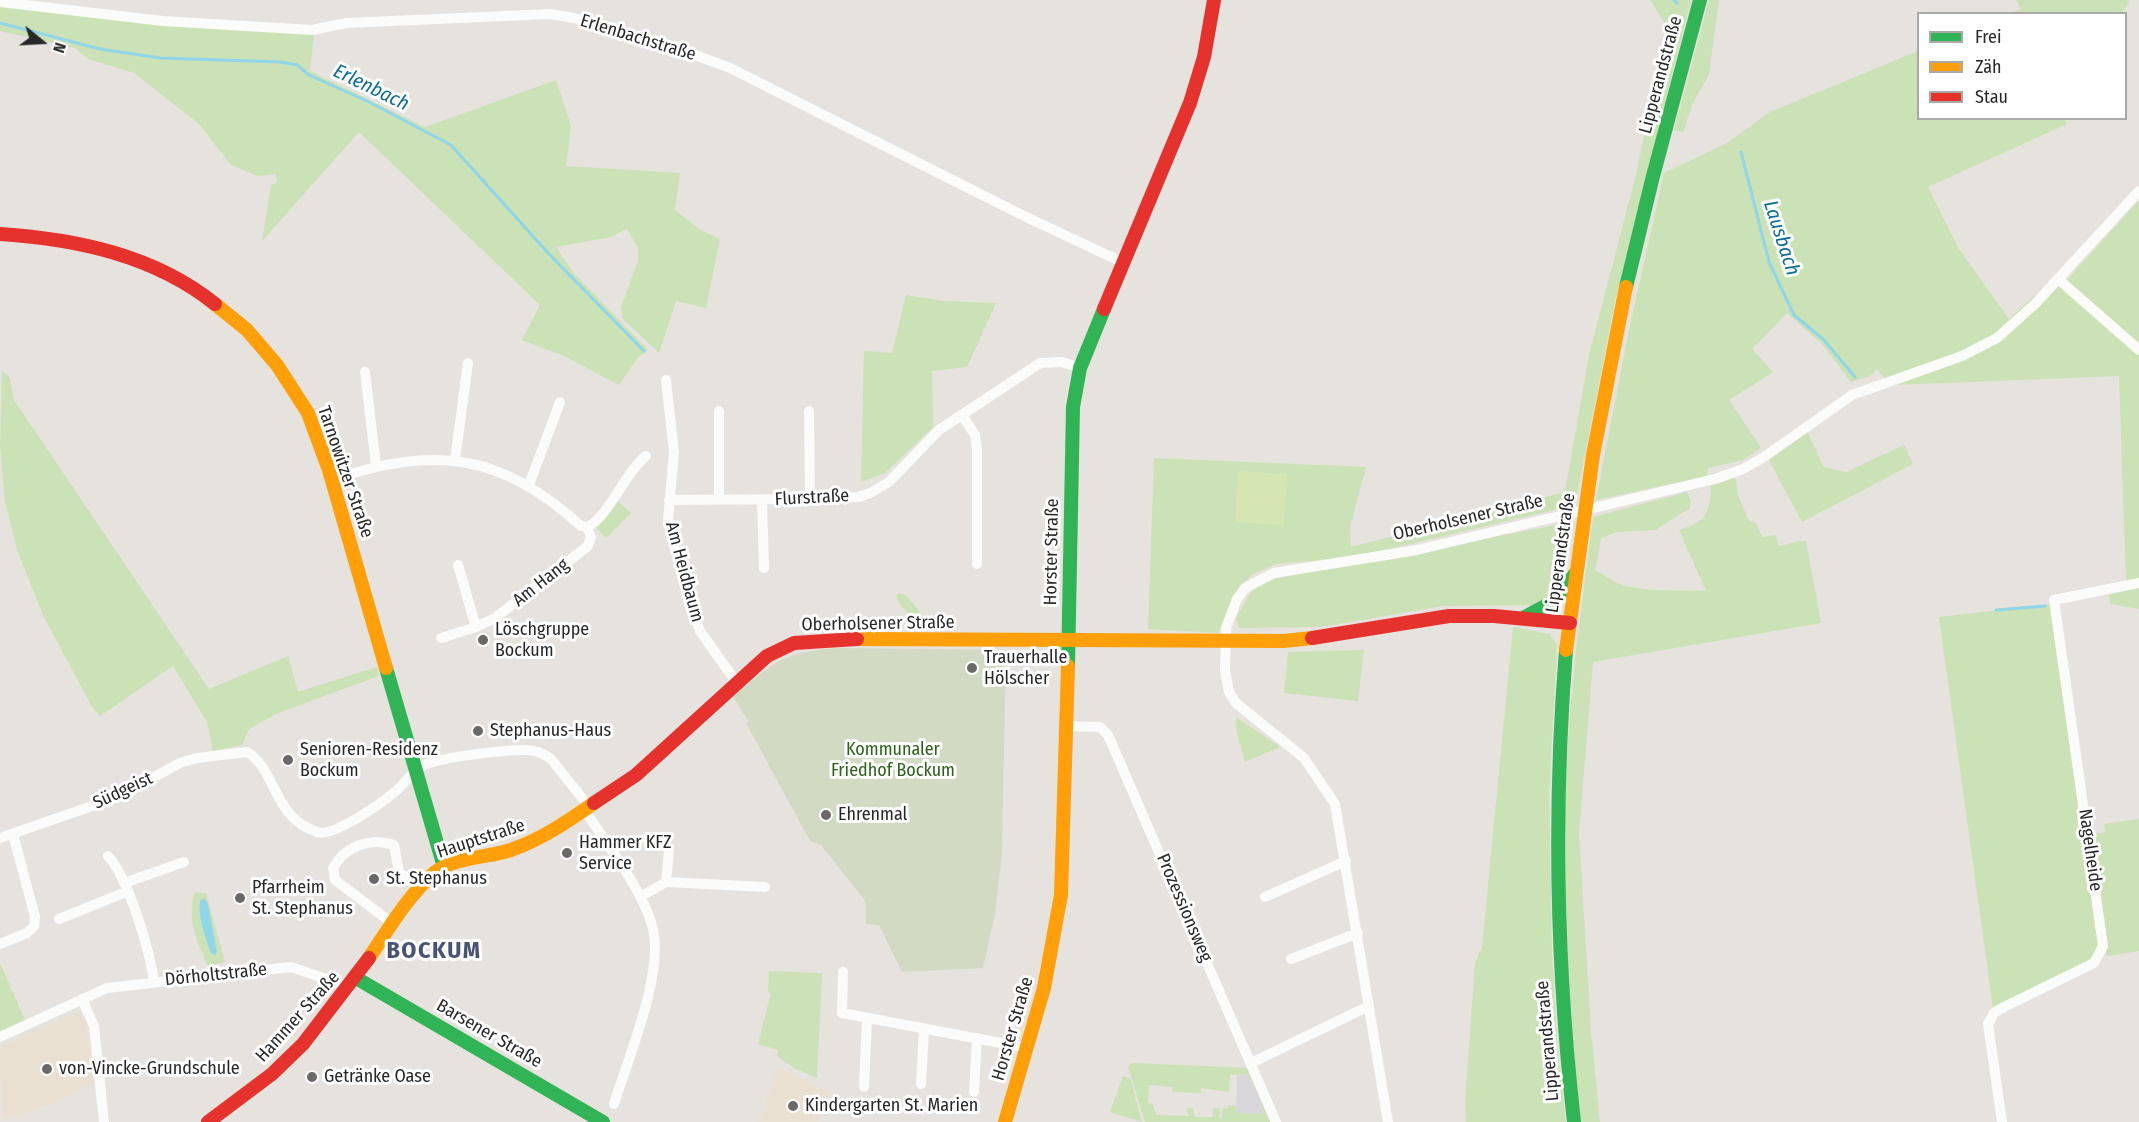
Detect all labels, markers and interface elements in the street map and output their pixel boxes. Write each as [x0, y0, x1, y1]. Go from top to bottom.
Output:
street label: Erlenbachstraße [578, 10, 698, 66]
north arrow [12, 12, 72, 72]
legend [1917, 12, 2127, 120]
street label: Lipperandstraße [1635, 14, 1687, 136]
text: Frei [1975, 26, 2001, 48]
text: N [49, 40, 70, 55]
text: Zäh [1975, 56, 2002, 78]
water label: Erlenbach [329, 59, 413, 117]
text: Stau [1975, 86, 2008, 108]
water label: Lausbach [1758, 197, 1804, 279]
street label: Tarnowitzer Straße [312, 403, 378, 541]
street label: Flurstraße [774, 485, 850, 511]
street label: Oberholsener Straße [1391, 490, 1545, 546]
street label: Lipperandstraße [1542, 492, 1580, 614]
street label: Horster Straße [1040, 498, 1064, 606]
street label: Am Heidbaum [660, 519, 708, 625]
street label: Am Hang [509, 554, 573, 612]
street label: Oberholsener Straße [801, 612, 955, 636]
place label: Löschgruppe Bockum [495, 619, 589, 662]
marker: Löschgruppe Bockum [476, 633, 490, 647]
place label: Trauerhalle Hölscher [984, 647, 1067, 690]
marker: Trauerhalle Hölscher [965, 661, 979, 675]
place label: Stephanus-Haus [490, 720, 611, 742]
marker: Stephanus-Haus [471, 724, 485, 738]
place label: Senioren-Residenz Bockum [300, 739, 438, 782]
park label: Kommunaler Friedhof Bockum [831, 739, 955, 782]
marker: Senioren-Residenz Bockum [281, 753, 295, 767]
street label: Südgeist [90, 768, 156, 814]
place label: Ehrenmal [838, 804, 907, 826]
street label: Nagelheide [2074, 807, 2106, 893]
marker: Ehrenmal [819, 808, 833, 822]
street label: Hauptstraße [434, 815, 528, 863]
place label: Hammer KFZ Service [579, 832, 671, 874]
marker: Hammer KFZ Service [560, 846, 574, 860]
street label: Prozessionsweg [1152, 851, 1216, 965]
place label: St. Stephanus [386, 868, 487, 890]
marker: St. Stephanus [367, 872, 381, 886]
place label: Pfarrheim St. Stephanus [252, 877, 353, 920]
marker: Pfarrheim St. Stephanus [233, 891, 247, 905]
district label: BOCKUM [386, 937, 482, 965]
street label: Dörholtstraße [164, 959, 268, 991]
street label: Hammer Straße [252, 967, 344, 1067]
street label: Horster Straße [988, 975, 1038, 1083]
street label: Lipperandstraße [1532, 980, 1564, 1102]
street label: Barsener Straße [432, 995, 546, 1073]
place label: von-Vincke-Grundschule [59, 1058, 240, 1080]
marker: von-Vincke-Grundschule [40, 1062, 54, 1076]
place label: Getränke Oase [324, 1066, 431, 1088]
marker: Getränke Oase [305, 1070, 319, 1084]
place label: Kindergarten St. Marien [805, 1095, 978, 1117]
marker: Kindergarten St. Marien [786, 1099, 800, 1113]

